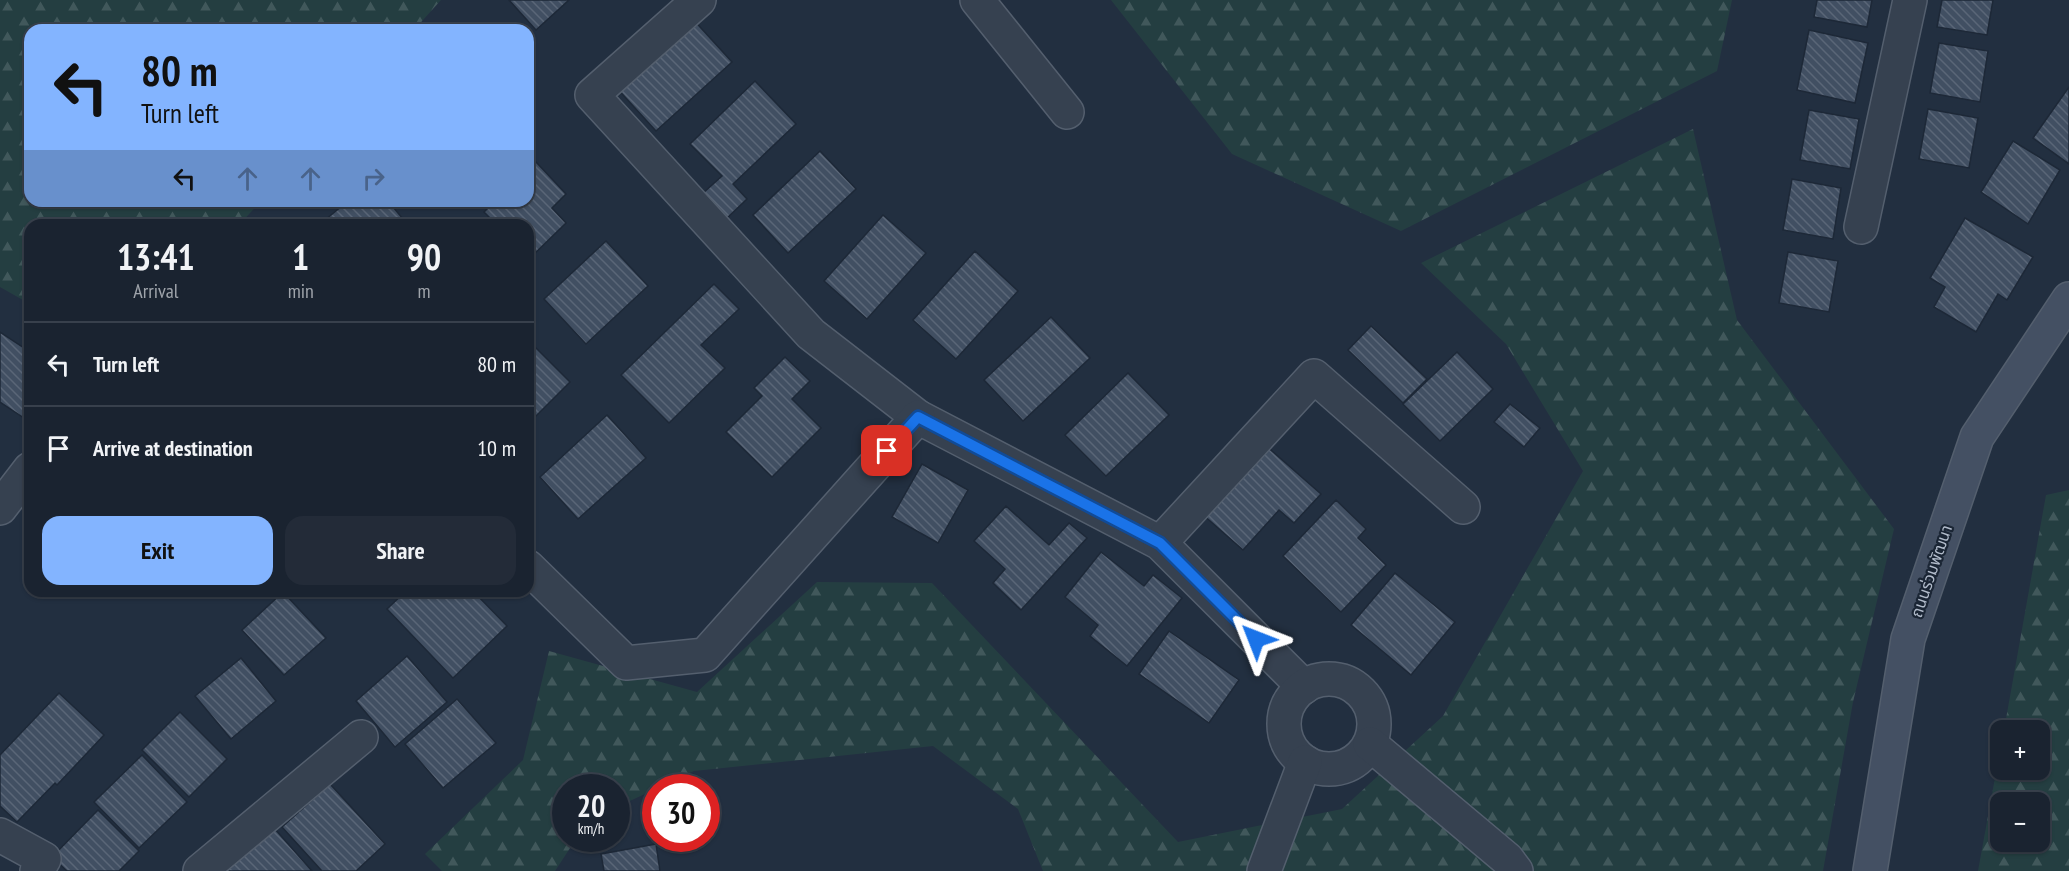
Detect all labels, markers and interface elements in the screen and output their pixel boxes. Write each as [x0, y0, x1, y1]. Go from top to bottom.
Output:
text: 80 m [141, 43, 218, 98]
icon: left [42, 48, 120, 126]
text: Turn left [141, 96, 219, 130]
icon: left [168, 162, 201, 195]
icon: ahead [231, 162, 264, 195]
icon: ahead [294, 162, 327, 195]
icon: right [357, 162, 390, 195]
text: 13:41 [117, 233, 195, 280]
text: 1 [292, 233, 309, 280]
text: 90 [407, 233, 441, 280]
text: Arrival [133, 278, 178, 304]
text: min [288, 278, 314, 304]
text: m [417, 278, 430, 304]
icon: left [42, 348, 75, 381]
text: Turn left [93, 350, 159, 378]
text: 80 m [477, 350, 516, 378]
pin [861, 425, 912, 476]
icon: arrive [42, 432, 75, 465]
text: Arrive at destination [93, 434, 253, 462]
text: 10 m [477, 434, 516, 462]
icon: arrive [870, 434, 903, 467]
button: Exit [42, 516, 273, 585]
button: Share [285, 516, 516, 585]
street label: ถนนร่วมพัฒนา [1906, 522, 1956, 620]
position arrow [1224, 607, 1288, 671]
map controls [1990, 720, 2050, 852]
button: + [1990, 720, 2050, 780]
speed limit sign: 30 [642, 774, 720, 852]
text: 20 [577, 786, 605, 825]
button: − [1990, 792, 2050, 852]
text: km/h [578, 819, 604, 838]

